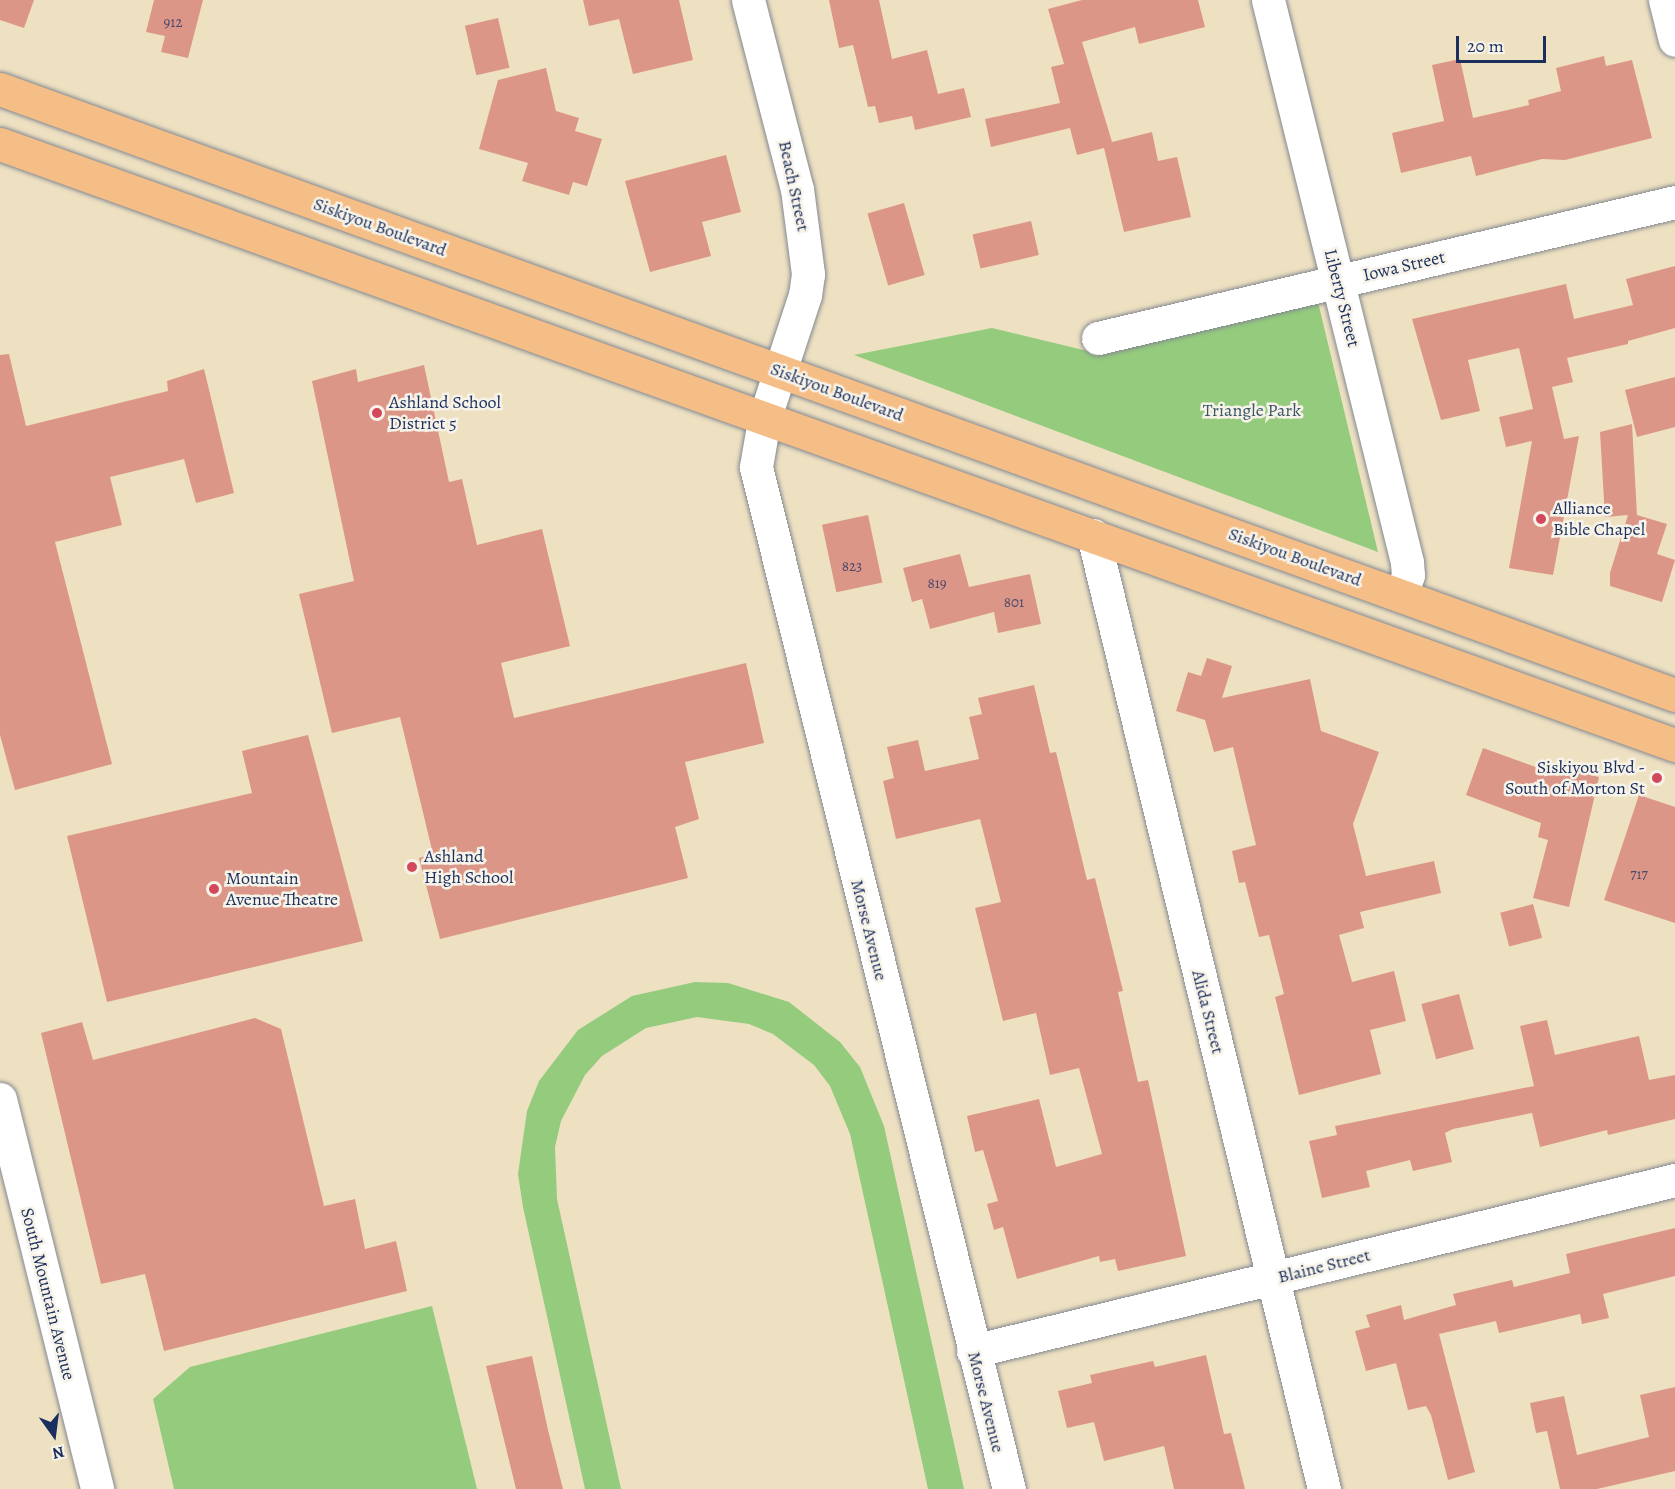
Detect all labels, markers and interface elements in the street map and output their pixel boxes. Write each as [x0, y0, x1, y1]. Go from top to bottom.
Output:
house number: 912 [163, 14, 183, 32]
scale bar [1459, 24, 1549, 62]
text: 20 m [1467, 34, 1504, 58]
street label: Beach Street [774, 139, 814, 233]
street label: Siskiyou Boulevard [311, 193, 449, 261]
street label: Iowa Street [1361, 246, 1447, 286]
street label: Liberty Street [1319, 247, 1365, 349]
street label: Siskiyou Boulevard [768, 358, 906, 426]
place label: Ashland School District 5 [389, 392, 501, 434]
park label: Triangle Park [1203, 399, 1301, 421]
marker: Ashland School District 5 [370, 406, 384, 420]
place label: Alliance Bible Chapel [1553, 498, 1645, 540]
marker: Alliance Bible Chapel [1534, 512, 1548, 526]
street label: Siskiyou Boulevard [1226, 523, 1364, 591]
house number: 823 [842, 558, 862, 576]
house number: 819 [927, 575, 947, 593]
house number: 801 [1004, 594, 1024, 612]
place label: Siskiyou Blvd - South of Morton St [1505, 757, 1645, 800]
marker: Siskiyou Blvd - South of Morton St [1650, 771, 1664, 785]
place label: Ashland High School [424, 846, 513, 888]
marker: Ashland High School [405, 860, 419, 874]
house number: 717 [1630, 866, 1648, 884]
place label: Mountain Avenue Theatre [226, 868, 338, 910]
street label: Morse Avenue [846, 877, 892, 983]
marker: Mountain Avenue Theatre [207, 882, 221, 896]
street label: Alida Street [1187, 968, 1229, 1056]
street label: South Mountain Avenue [16, 1206, 80, 1382]
street label: Blaine Street [1276, 1244, 1372, 1288]
street label: Morse Avenue [963, 1349, 1009, 1455]
north arrow [24, 1405, 84, 1465]
text: N [50, 1440, 67, 1465]

